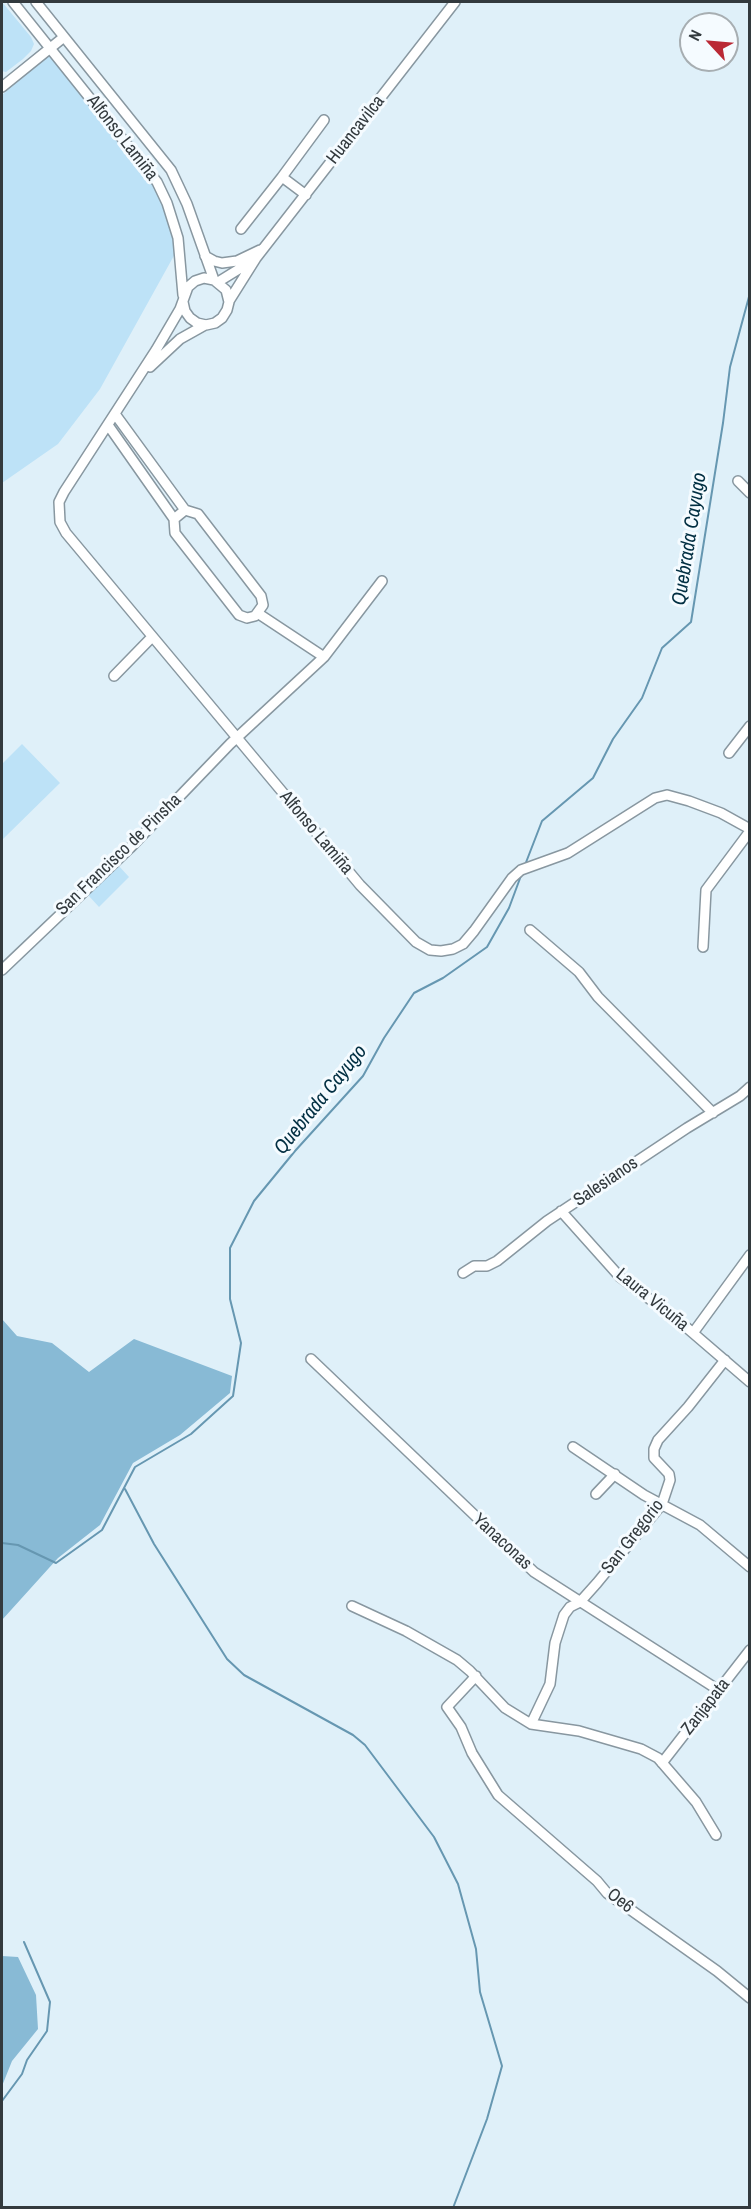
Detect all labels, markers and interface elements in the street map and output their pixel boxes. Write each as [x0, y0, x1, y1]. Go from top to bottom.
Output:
north arrow [679, 12, 739, 72]
text: N [683, 26, 707, 44]
street label: Alfonso Lamiña [82, 91, 162, 185]
street label: Huancavilca [322, 91, 390, 169]
water label: Quebrada Cayugo [668, 471, 712, 607]
street label: Alfonso Lamiña [275, 787, 357, 879]
street label: San Francisco de Pinsha [52, 790, 186, 920]
water label: Quebrada Cayugo [270, 1040, 372, 1160]
street label: Salesianos [570, 1153, 642, 1211]
street label: Laura Vicuña [611, 1264, 693, 1336]
street label: San Gregorio [597, 1495, 669, 1579]
street label: Yanaconas [468, 1509, 536, 1575]
street label: Zanjapata [677, 1674, 735, 1740]
street label: Oe6 [602, 1884, 638, 1918]

